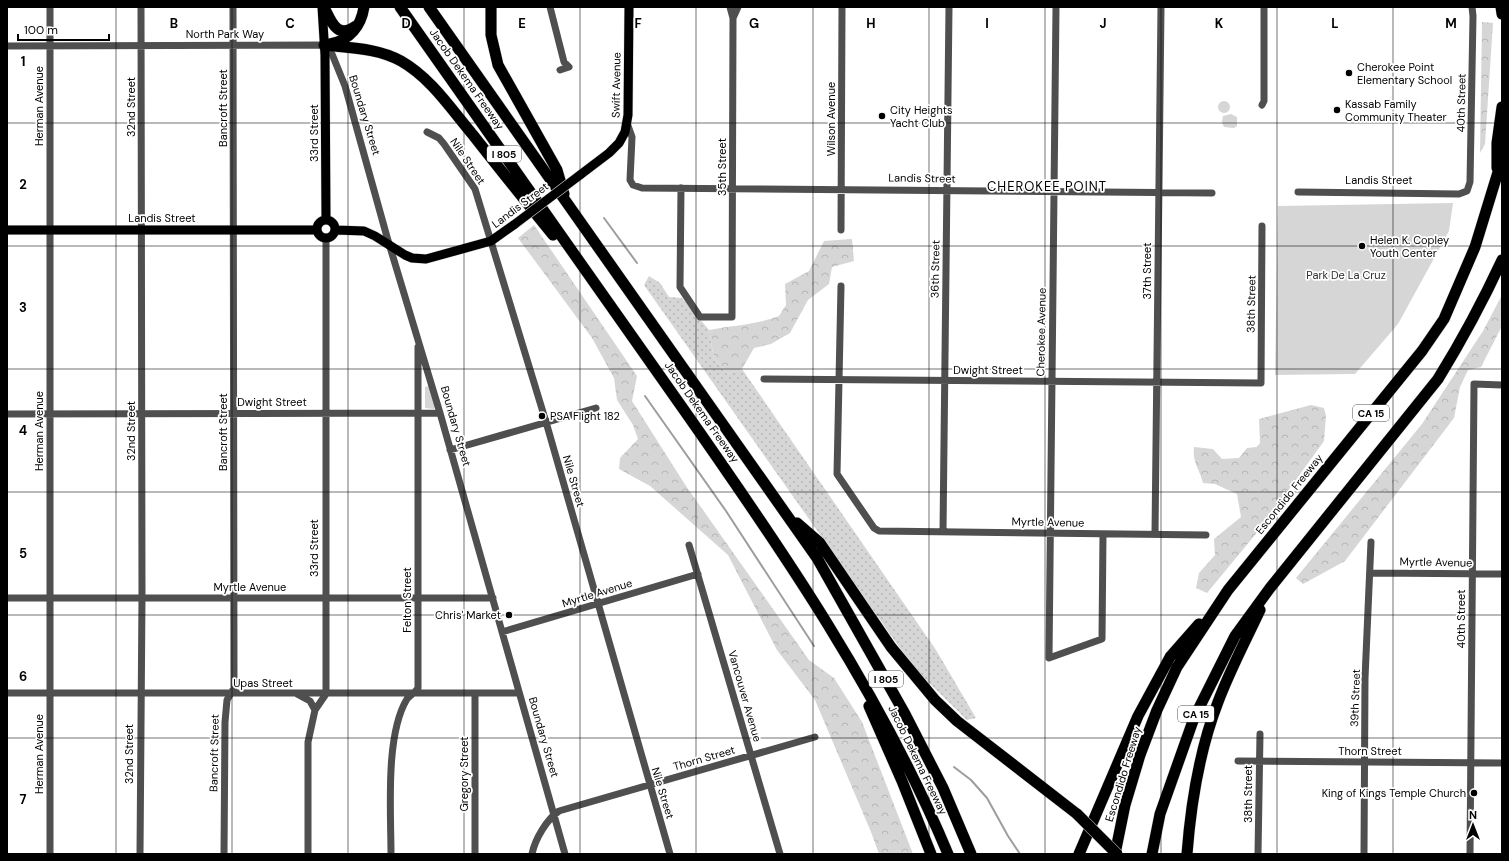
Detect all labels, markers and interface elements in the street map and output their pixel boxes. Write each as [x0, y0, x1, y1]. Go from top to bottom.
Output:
text: B [170, 15, 178, 32]
text: C [285, 15, 295, 32]
text: D [401, 15, 411, 32]
text: E [518, 15, 526, 32]
text: F [634, 15, 642, 32]
text: G [749, 15, 759, 32]
text: H [866, 15, 876, 32]
text: I [985, 15, 989, 32]
text: J [1099, 15, 1107, 32]
text: K [1215, 15, 1224, 32]
text: L [1331, 15, 1339, 32]
text: M [1445, 15, 1457, 32]
scale bar [18, 16, 109, 42]
text: 100 m [24, 22, 58, 38]
street label: Jacob Dekema Freeway [427, 26, 507, 132]
street label: North Park Way [186, 27, 264, 41]
street label: Swift Avenue [608, 52, 624, 118]
text: 1 [21, 53, 25, 70]
place label: Cherokee Point Elementary School [1357, 60, 1452, 87]
street label: Herman Avenue [32, 66, 46, 146]
marker: Cherokee Point Elementary School [1344, 68, 1354, 78]
street label: Bancroft Street [216, 69, 230, 147]
street label: Boundary Street [346, 73, 384, 157]
street label: 40th Street [1453, 73, 1469, 133]
street label: 32nd Street [124, 77, 138, 137]
street label: Wilson Avenue [824, 82, 838, 156]
place label: Kassab Family Community Theater [1345, 97, 1447, 124]
place label: City Heights Yacht Club [890, 103, 953, 130]
street label: 33rd Street [307, 104, 321, 162]
marker: Kassab Family Community Theater [1332, 105, 1342, 115]
marker: City Heights Yacht Club [877, 111, 887, 121]
street label: Nile Street [447, 135, 489, 187]
street label: 35th Street [715, 138, 729, 196]
road number: I 805 [487, 146, 521, 162]
street label: Landis Street [888, 170, 956, 186]
street label: Landis Street [1345, 173, 1413, 187]
text: 2 [19, 176, 27, 193]
district label: CHEROKEE POINT [987, 178, 1107, 195]
street label: Landis Street [489, 179, 551, 231]
street label: Landis Street [128, 211, 196, 225]
place label: Helen K. Copley Youth Center [1370, 233, 1449, 260]
street label: 36th Street [927, 240, 943, 298]
marker: Helen K. Copley Youth Center [1357, 241, 1367, 251]
street label: 37th Street [1140, 243, 1154, 299]
park label: Park De La Cruz [1306, 268, 1386, 282]
street label: 38th Street [1243, 275, 1259, 333]
street label: Cherokee Avenue [1033, 287, 1049, 377]
text: 3 [19, 299, 27, 316]
street label: Jacob Dekema Freeway [662, 359, 742, 465]
street label: Dwight Street [953, 363, 1023, 377]
street label: Boundary Street [438, 384, 474, 468]
street label: Herman Avenue [32, 391, 46, 471]
street label: Bancroft Street [216, 393, 230, 471]
street label: Dwight Street [237, 395, 307, 409]
street label: 32nd Street [124, 401, 138, 461]
road number: CA 15 [1353, 405, 1389, 421]
place label: PSA Flight 182 [550, 409, 620, 423]
marker: PSA Flight 182 [537, 411, 547, 421]
text: 4 [19, 422, 27, 439]
street label: Escondido Freeway [1252, 451, 1326, 537]
street label: Nile Street [560, 454, 588, 508]
street label: Myrtle Avenue [1012, 514, 1084, 530]
street label: 33rd Street [307, 519, 321, 577]
text: 5 [19, 545, 27, 562]
street label: Myrtle Avenue [1400, 554, 1472, 570]
street label: Felton Street [400, 567, 414, 633]
street label: Myrtle Avenue [560, 576, 634, 610]
street label: Myrtle Avenue [214, 580, 286, 594]
street label: 40th Street [1454, 590, 1468, 648]
place label: Chris' Market [435, 608, 501, 622]
marker: Chris' Market [504, 610, 514, 620]
street label: Vancouver Avenue [725, 649, 765, 743]
text: 6 [19, 668, 27, 685]
street label: 39th Street [1347, 669, 1363, 727]
road number: I 805 [869, 671, 903, 687]
street label: Upas Street [233, 676, 293, 690]
street label: Boundary Street [526, 695, 562, 779]
street label: Jacob Dekema Freeway [885, 703, 951, 817]
road number: CA 15 [1178, 706, 1214, 722]
street label: Herman Avenue [32, 714, 46, 794]
street label: Bancroft Street [206, 714, 222, 792]
street label: 32nd Street [122, 724, 136, 784]
street label: Escondido Freeway [1102, 725, 1144, 823]
street label: Gregory Street [457, 736, 471, 812]
street label: Thorn Street [672, 743, 736, 773]
street label: Thorn Street [1338, 744, 1402, 758]
street label: 38th Street [1241, 765, 1255, 823]
street label: Nile Street [649, 766, 677, 820]
place label: King of Kings Temple Church [1322, 786, 1466, 800]
marker: King of Kings Temple Church [1469, 788, 1479, 798]
text: 7 [20, 791, 27, 808]
north arrow [1453, 805, 1493, 845]
text: N [1469, 808, 1477, 822]

